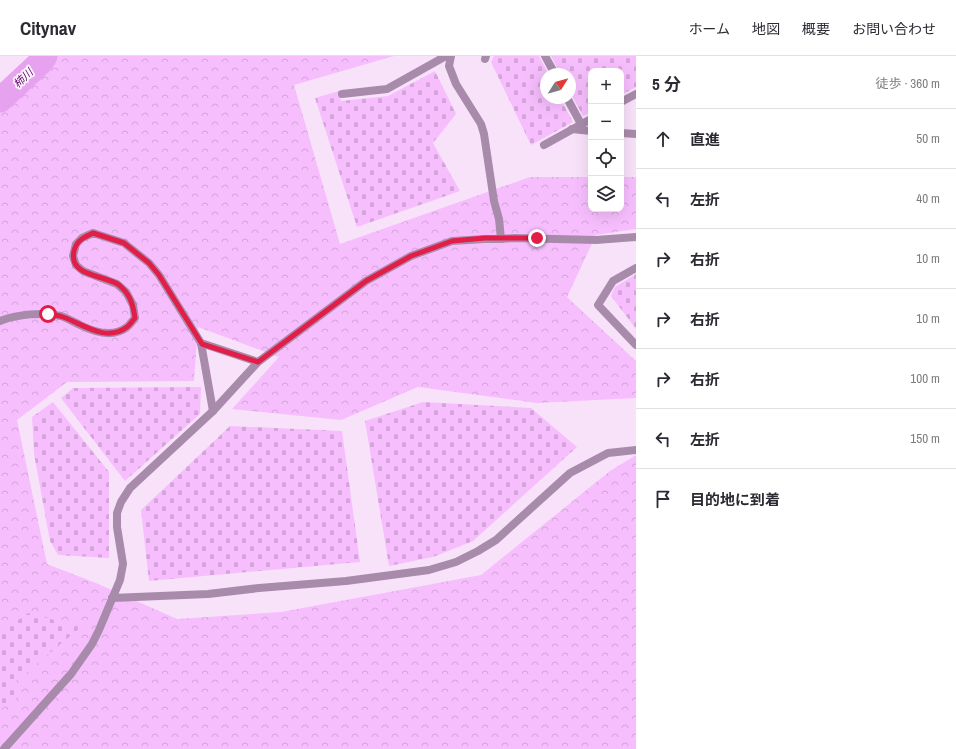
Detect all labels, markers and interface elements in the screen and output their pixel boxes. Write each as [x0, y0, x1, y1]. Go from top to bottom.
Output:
text: Citynav [20, 15, 76, 41]
text: ホーム [688, 20, 730, 38]
text: 地図 [752, 20, 780, 38]
text: 概要 [802, 20, 830, 38]
text: お問い合わせ [852, 20, 936, 38]
water label: 柿川 [10, 65, 36, 91]
north arrow [540, 68, 576, 104]
map controls [588, 68, 624, 212]
button: + [588, 68, 624, 104]
text: 5 分 [652, 72, 681, 95]
text: 徒歩 · 360 m [875, 75, 940, 92]
button: − [588, 104, 624, 140]
icon: ahead [652, 128, 674, 150]
text: 直進 [690, 129, 720, 150]
text: 50 m [916, 130, 940, 147]
button: locate [588, 140, 624, 176]
button: layers [588, 176, 624, 212]
icon: left [652, 188, 674, 210]
text: 左折 [690, 189, 720, 210]
text: 40 m [916, 190, 940, 207]
route end [528, 229, 546, 247]
icon: right [652, 248, 674, 270]
text: 右折 [690, 249, 720, 270]
text: 10 m [916, 250, 940, 267]
route start [39, 305, 57, 323]
icon: right [652, 308, 674, 330]
text: 右折 [690, 309, 720, 330]
text: 10 m [916, 310, 940, 327]
icon: right [652, 368, 674, 390]
text: 右折 [690, 369, 720, 390]
text: 100 m [910, 370, 940, 387]
icon: left [652, 428, 674, 450]
text: 左折 [690, 429, 720, 450]
text: 150 m [910, 430, 940, 447]
icon: arrive [652, 488, 674, 510]
text: 目的地に到着 [690, 489, 780, 510]

